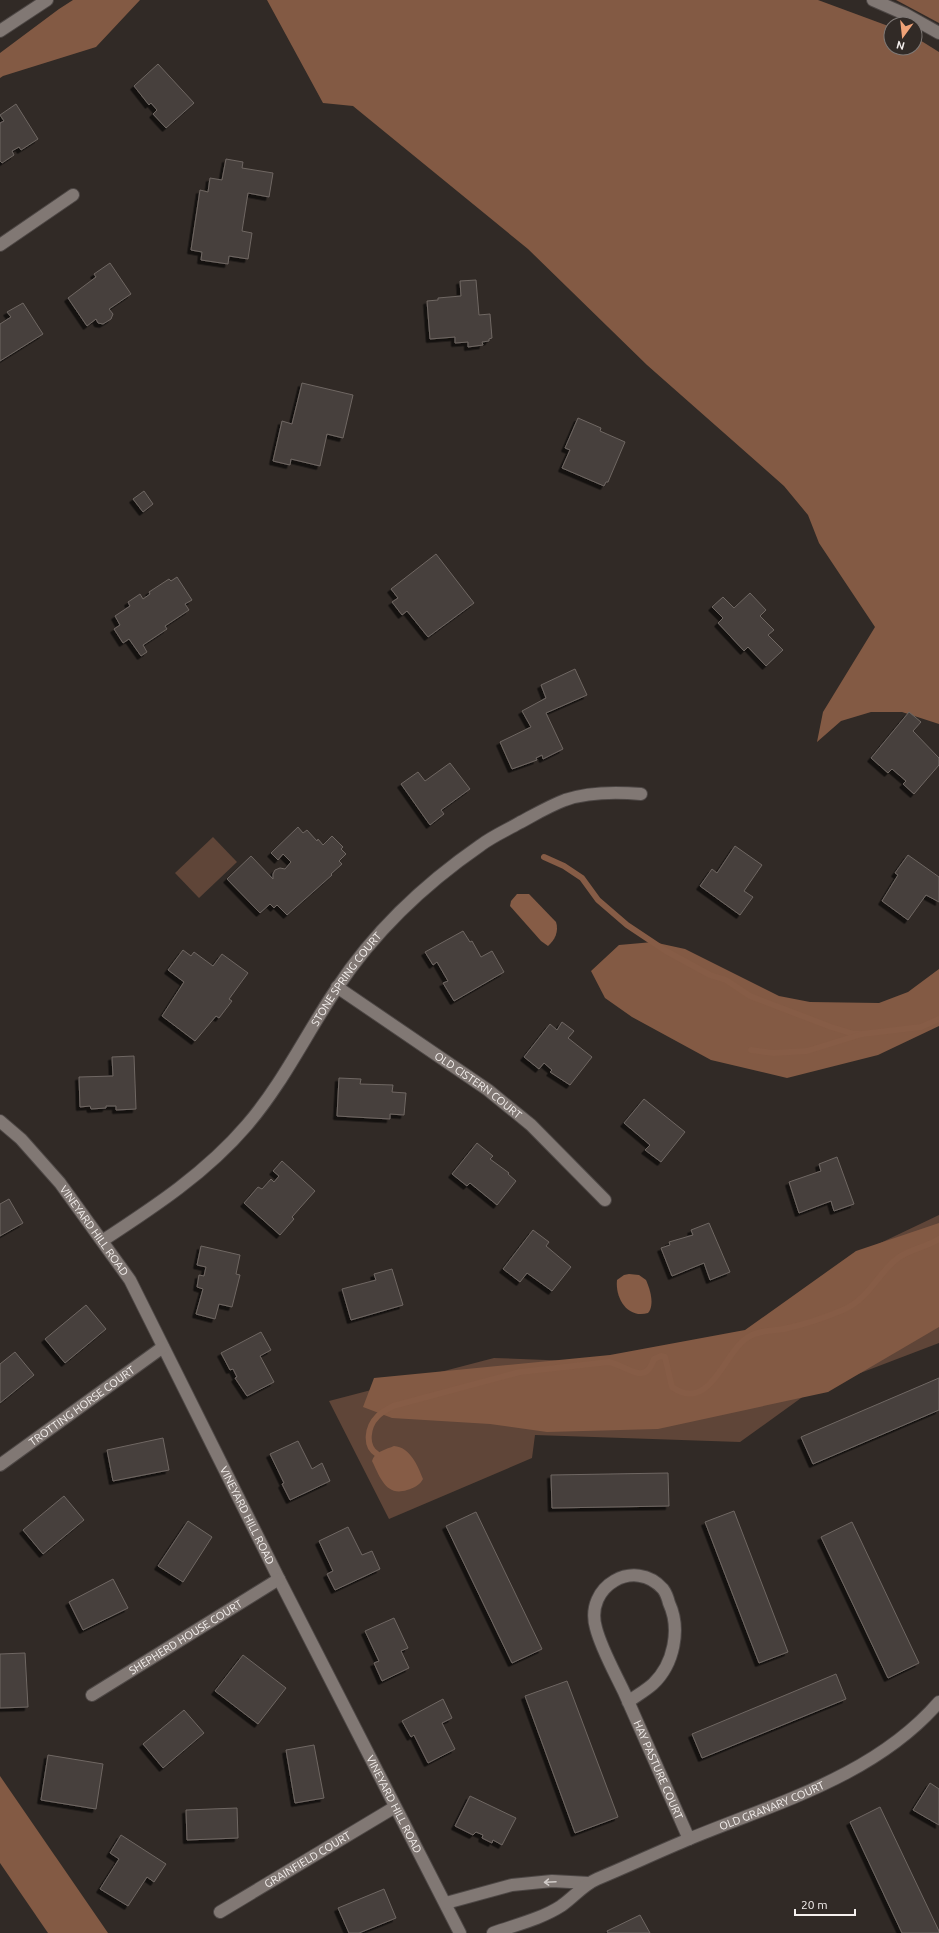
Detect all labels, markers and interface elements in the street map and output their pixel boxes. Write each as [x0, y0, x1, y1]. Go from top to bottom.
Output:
north arrow [883, 16, 923, 56]
text: N [895, 39, 906, 53]
street label: STONE SPRING COURT [309, 930, 384, 1028]
street label: OLD CISTERN COURT [432, 1049, 524, 1121]
street label: VINEYARD HILL ROAD [58, 1183, 131, 1278]
street label: TROTTING HORSE COURT [27, 1364, 137, 1448]
street label: VINEYARD HILL ROAD [218, 1464, 277, 1567]
street label: SHEPHERD HOUSE COURT [127, 1597, 244, 1677]
street label: HAY PASTURE COURT [631, 1718, 685, 1821]
street label: VINEYARD HILL ROAD [364, 1753, 424, 1855]
street label: OLD GRANARY COURT [717, 1779, 826, 1832]
street label: GRAINFIELD COURT [262, 1829, 353, 1890]
one-way arrow [544, 1878, 557, 1886]
scale bar [795, 1891, 855, 1917]
text: 20 m [801, 1898, 828, 1911]

